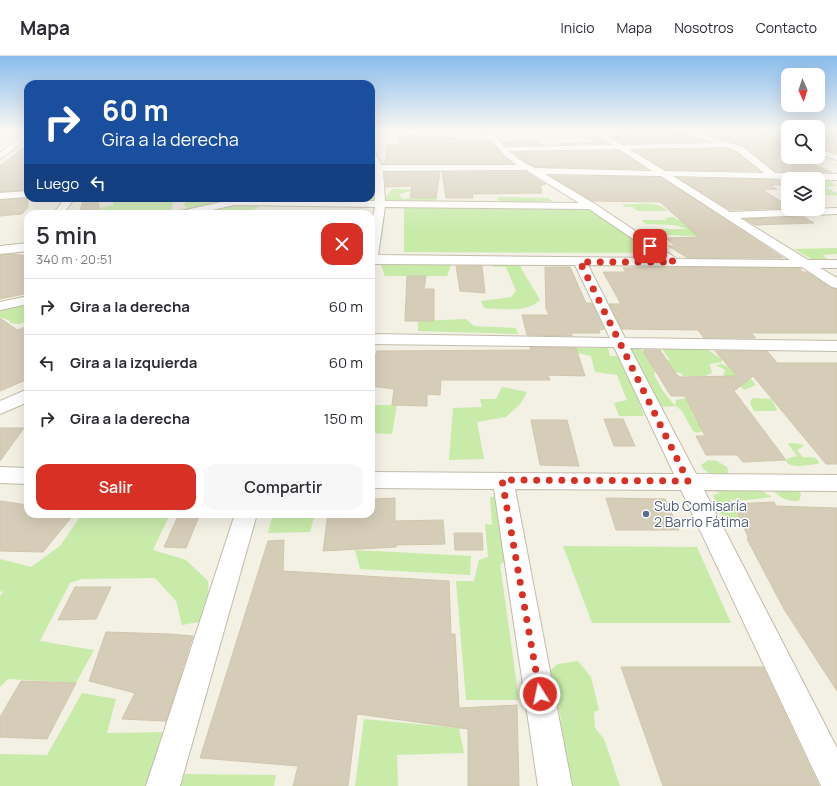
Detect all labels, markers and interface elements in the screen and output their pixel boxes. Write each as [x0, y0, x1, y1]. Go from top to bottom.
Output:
text: Mapa [20, 15, 70, 41]
text: Inicio [561, 18, 595, 37]
text: Mapa [617, 18, 652, 37]
text: Nosotros [674, 18, 734, 37]
text: Contacto [756, 18, 817, 37]
north arrow [781, 68, 825, 112]
map controls [781, 68, 825, 216]
text: 60 m [102, 91, 169, 129]
icon: right [36, 96, 88, 148]
button: search [781, 120, 825, 164]
text: Gira a la derecha [102, 127, 239, 151]
icon: left [87, 172, 109, 194]
button: layers [781, 172, 825, 216]
text: Luego [36, 173, 79, 194]
text: 5 min [36, 218, 97, 251]
button: close [321, 223, 363, 265]
pin [633, 229, 667, 263]
icon: arrive [639, 235, 661, 257]
text: 340 m · 20:51 [36, 250, 112, 268]
icon: right [36, 296, 58, 318]
text: Gira a la derecha [70, 296, 190, 317]
text: 60 m [329, 296, 363, 317]
icon: left [36, 352, 58, 374]
text: Gira a la izquierda [70, 352, 197, 373]
text: 60 m [329, 352, 363, 373]
icon: right [36, 408, 58, 430]
text: Gira a la derecha [70, 408, 190, 429]
text: 150 m [324, 408, 363, 429]
button: Salir [36, 464, 196, 510]
button: Compartir [204, 464, 363, 510]
place label: Sub Comisaría 2 Barrio Fátima [654, 496, 749, 531]
marker: Sub Comisaría 2 Barrio Fátima [641, 509, 651, 519]
position arrow [519, 673, 561, 715]

